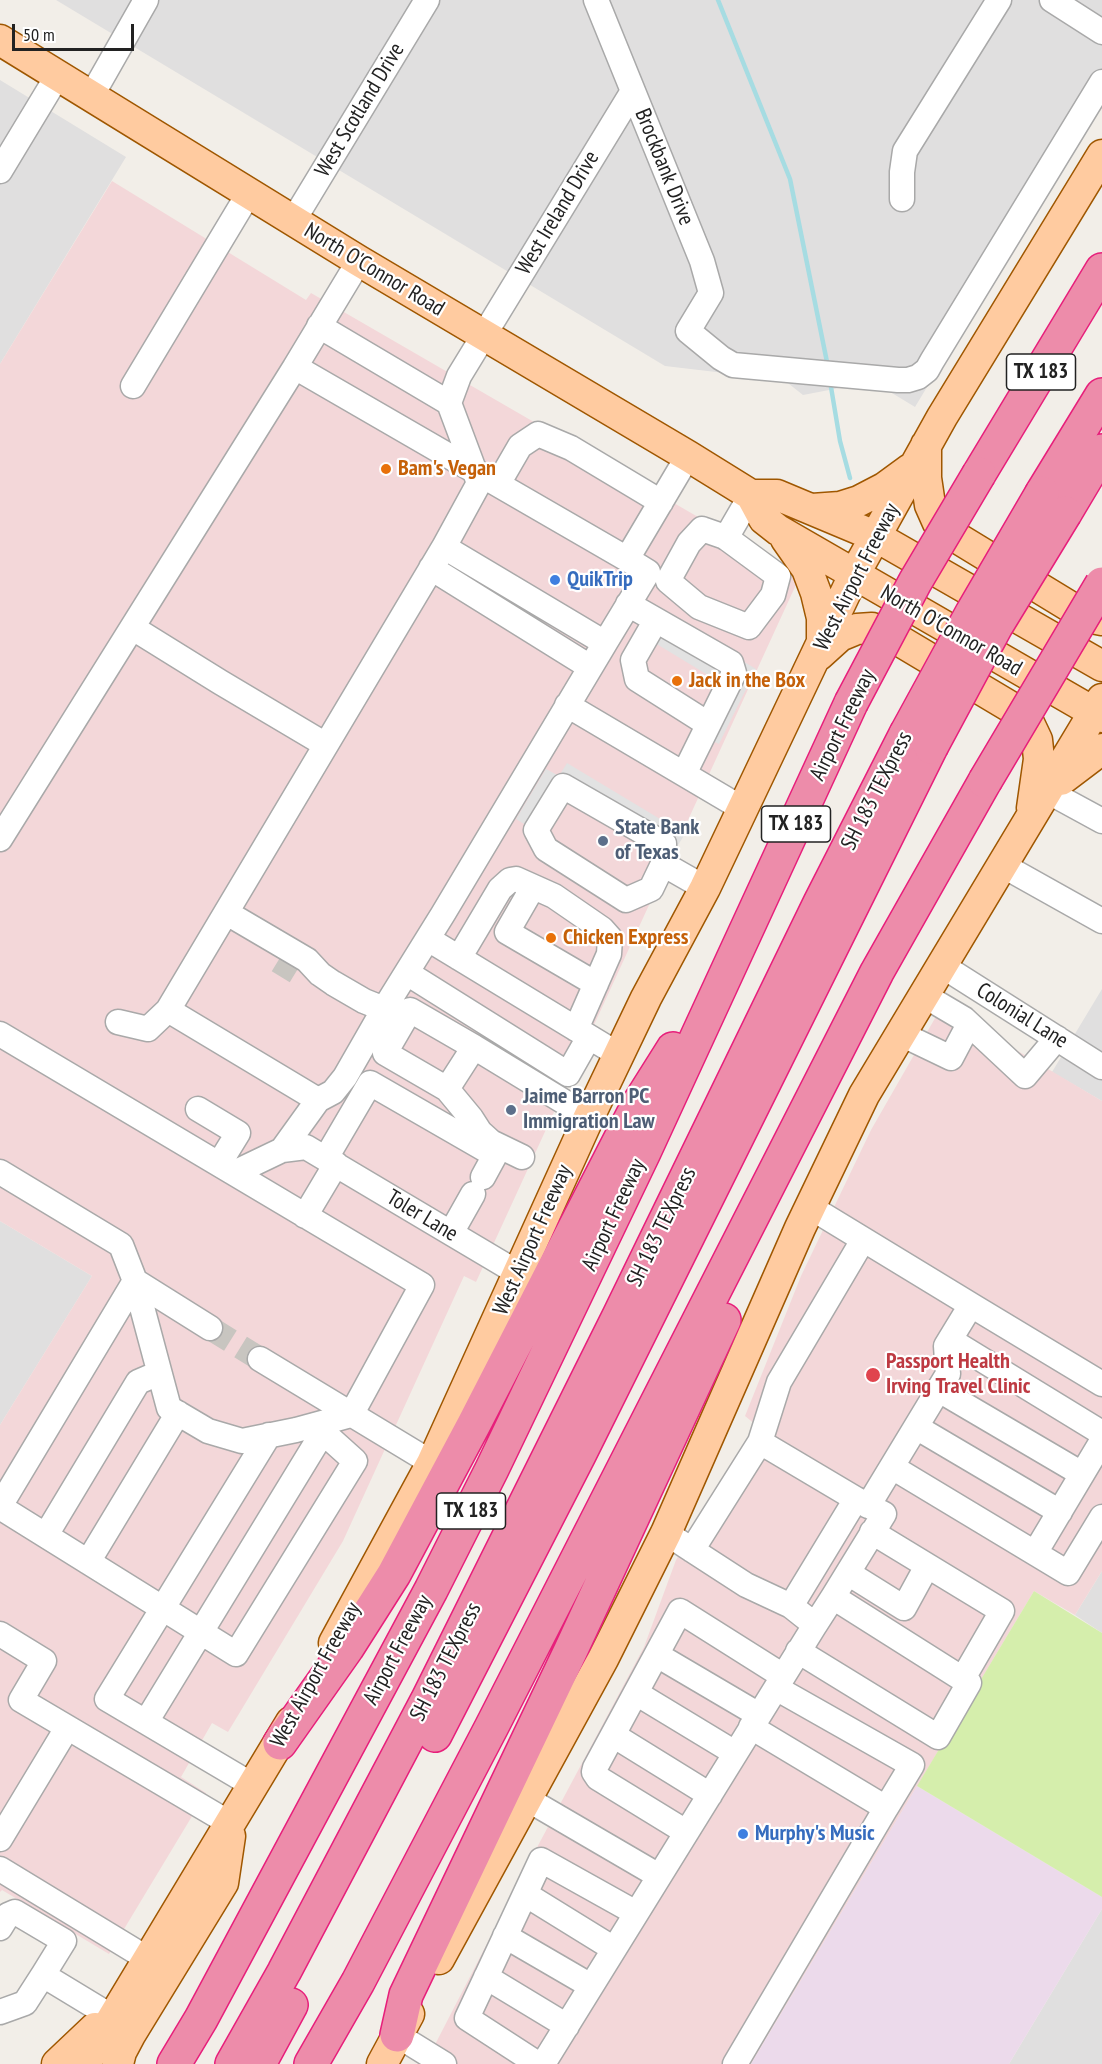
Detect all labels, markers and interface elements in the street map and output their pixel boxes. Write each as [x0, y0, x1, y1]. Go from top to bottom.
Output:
scale bar [15, 12, 136, 50]
text: 50 m [23, 23, 55, 46]
street label: West Scotland Drive [310, 38, 410, 182]
street label: Brockbank Drive [629, 105, 699, 229]
street label: West Ireland Drive [511, 147, 605, 279]
street label: North O'Connor Road [299, 218, 449, 322]
road number: TX 183 [1006, 354, 1076, 390]
place label: Bam's Vegan [398, 456, 496, 482]
marker: Bam's Vegan [379, 462, 393, 476]
street label: West Airport Freeway [809, 499, 905, 655]
place label: QuikTrip [567, 567, 633, 593]
marker: QuikTrip [548, 573, 562, 587]
street label: North O'Connor Road [876, 580, 1026, 682]
street label: Airport Freeway [805, 665, 881, 785]
place label: Jack in the Box [689, 668, 805, 694]
marker: Jack in the Box [670, 674, 684, 688]
street label: SH 183 TEXpress [836, 727, 918, 855]
road number: TX 183 [762, 806, 830, 842]
place label: State Bank of Texas [615, 815, 699, 866]
marker: State Bank of Texas [596, 834, 610, 848]
place label: Chicken Express [563, 925, 688, 951]
marker: Chicken Express [544, 931, 558, 945]
street label: Colonial Lane [971, 978, 1073, 1054]
place label: Jaime Barron PC Immigration Law [523, 1084, 655, 1136]
marker: Jaime Barron PC Immigration Law [504, 1103, 518, 1117]
street label: Airport Freeway [577, 1155, 651, 1275]
street label: West Airport Freeway [488, 1161, 578, 1319]
street label: SH 183 TEXpress [622, 1163, 702, 1291]
street label: Toler Lane [382, 1185, 462, 1247]
place label: Passport Health Irving Travel Clinic [886, 1349, 1030, 1400]
marker: Passport Health Irving Travel Clinic [864, 1366, 882, 1384]
road number: TX 183 [436, 1493, 506, 1529]
street label: Airport Freeway [358, 1591, 438, 1709]
street label: West Airport Freeway [265, 1598, 367, 1752]
street label: SH 183 TEXpress [405, 1598, 487, 1726]
place label: Murphy's Music [755, 1821, 875, 1847]
marker: Murphy's Music [736, 1827, 750, 1841]

